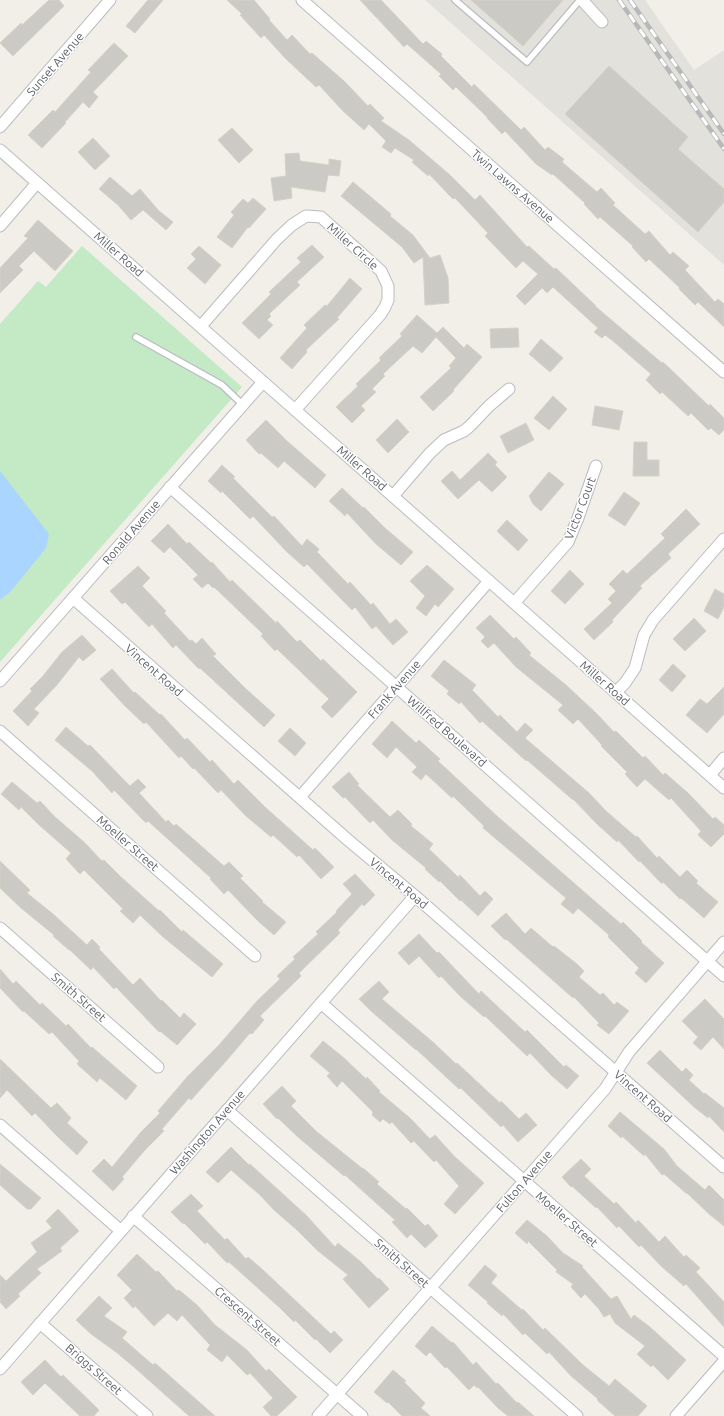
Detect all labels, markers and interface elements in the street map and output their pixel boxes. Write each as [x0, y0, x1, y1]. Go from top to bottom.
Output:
street label: Sunset Avenue [24, 30, 86, 98]
street label: Twin Lawns Avenue [469, 147, 557, 225]
street label: Miller Circle [325, 220, 381, 272]
street label: Miller Road [92, 229, 146, 279]
street label: Miller Road [335, 443, 389, 493]
street label: Victor Court [562, 475, 598, 541]
street label: Ronald Avenue [100, 497, 162, 567]
street label: Vincent Road [123, 642, 185, 698]
street label: Frank Avenue [365, 657, 423, 721]
street label: Miller Road [578, 658, 632, 708]
street label: Willfred Boulevard [405, 693, 489, 769]
street label: Moeller Street [94, 813, 162, 874]
street label: Vincent Road [367, 855, 431, 911]
street label: Smith Street [49, 970, 109, 1024]
street label: Vincent Road [612, 1068, 674, 1124]
street label: Washington Avenue [167, 1087, 247, 1177]
street label: Fulton Avenue [494, 1147, 554, 1215]
street label: Moeller Street [533, 1189, 601, 1250]
street label: Smith Street [372, 1236, 432, 1290]
street label: Crescent Street [212, 1284, 284, 1349]
street label: Briggs Street [63, 1341, 125, 1397]

